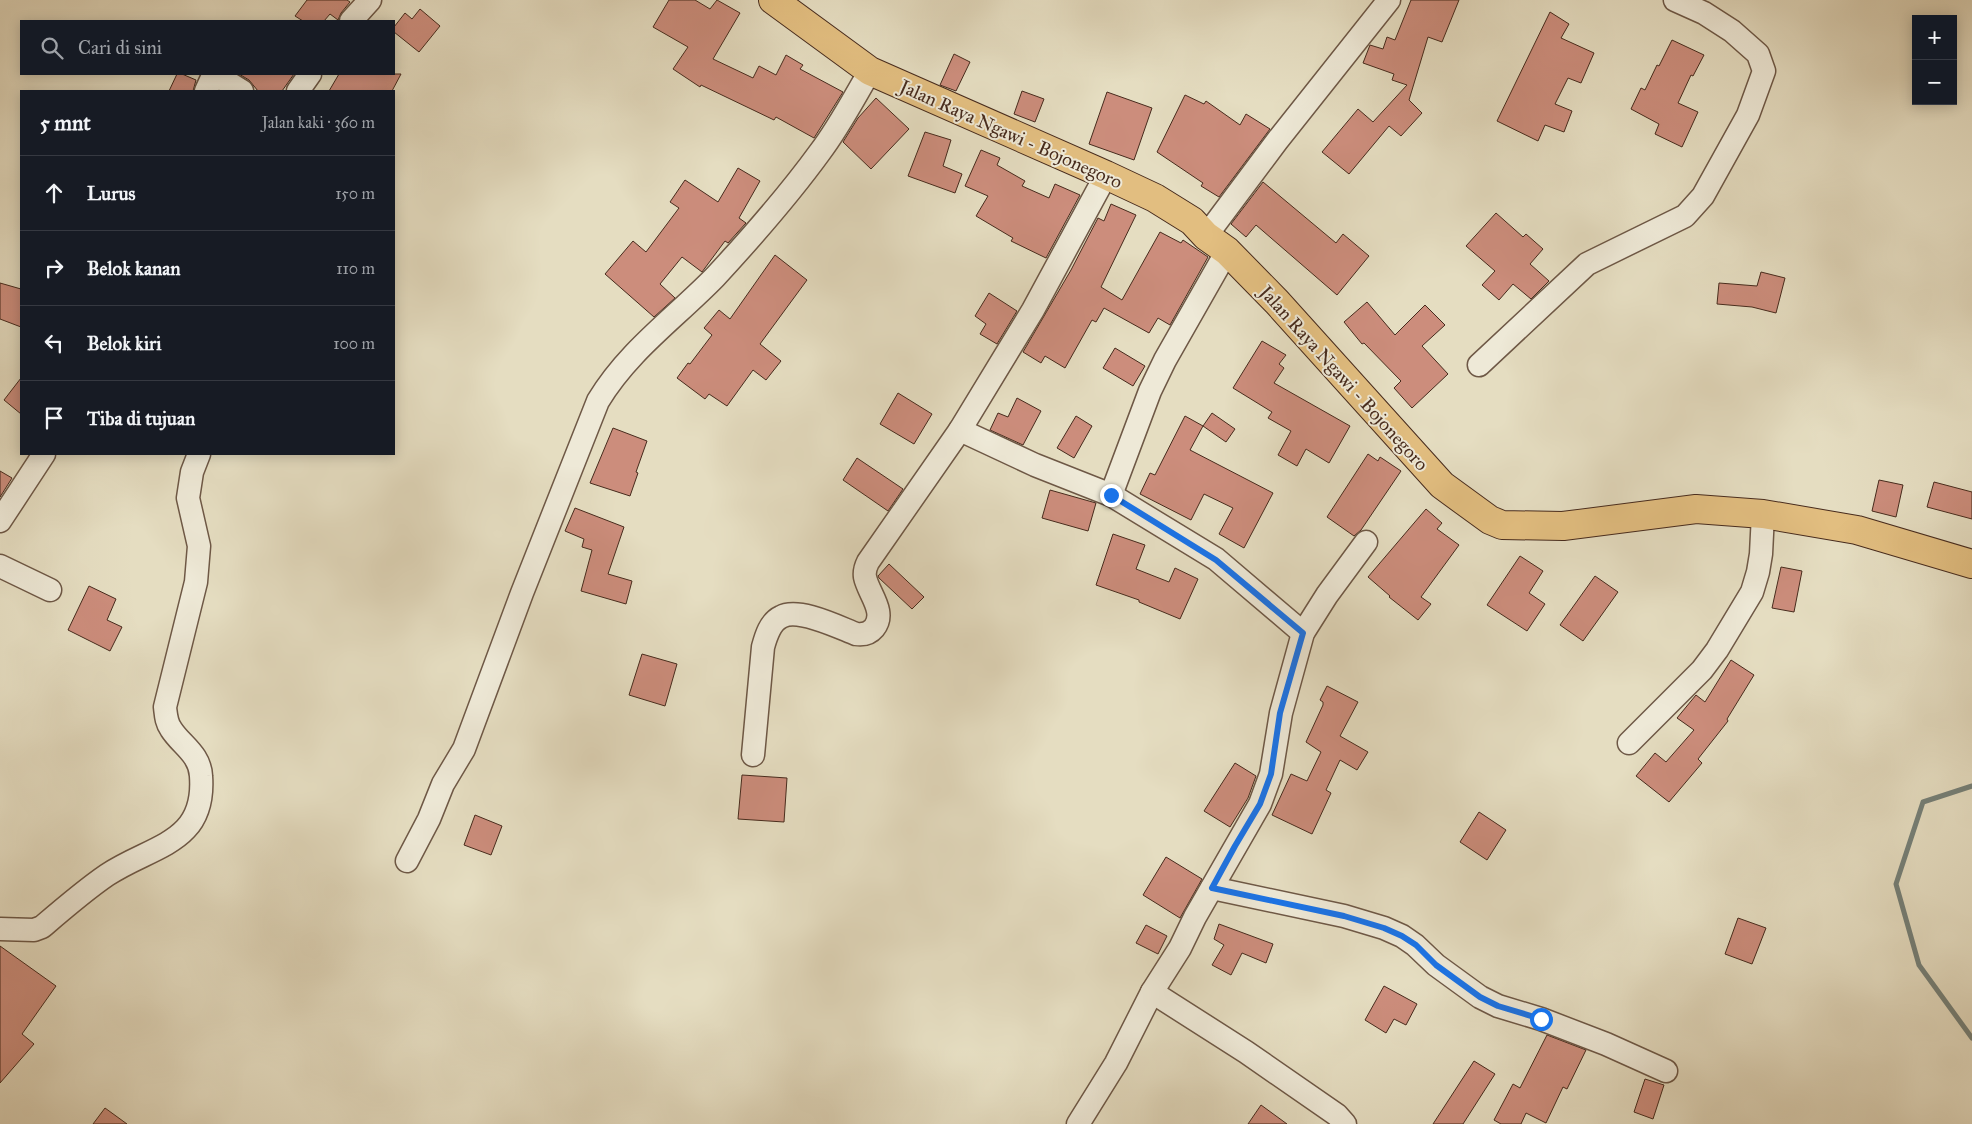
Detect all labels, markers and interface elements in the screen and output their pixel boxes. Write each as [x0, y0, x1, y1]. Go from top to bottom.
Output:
map controls [1912, 15, 1957, 105]
button: + [1912, 15, 1957, 60]
search box [20, 20, 395, 75]
icon: search [38, 34, 66, 62]
text: Cari di sini [78, 36, 162, 59]
button: − [1912, 60, 1957, 105]
street label: Jalan Raya Ngawi - Bojonegoro [894, 74, 1126, 195]
text: 5 mnt [40, 110, 91, 136]
text: Jalan kaki · 360 m [262, 113, 375, 132]
icon: ahead [40, 179, 68, 207]
text: Lurus [87, 182, 135, 205]
text: 150 m [335, 184, 375, 203]
icon: right [40, 254, 68, 282]
text: Belok kanan [87, 257, 181, 280]
text: 110 m [336, 259, 375, 278]
street label: Jalan Raya Ngawi - Bojonegoro [1253, 279, 1433, 476]
icon: left [40, 329, 68, 357]
text: Belok kiri [87, 332, 161, 355]
text: 100 m [333, 334, 375, 353]
icon: arrive [40, 404, 68, 432]
text: Tiba di tujuan [87, 407, 195, 430]
route end [1100, 484, 1123, 507]
route start [1530, 1008, 1553, 1031]

